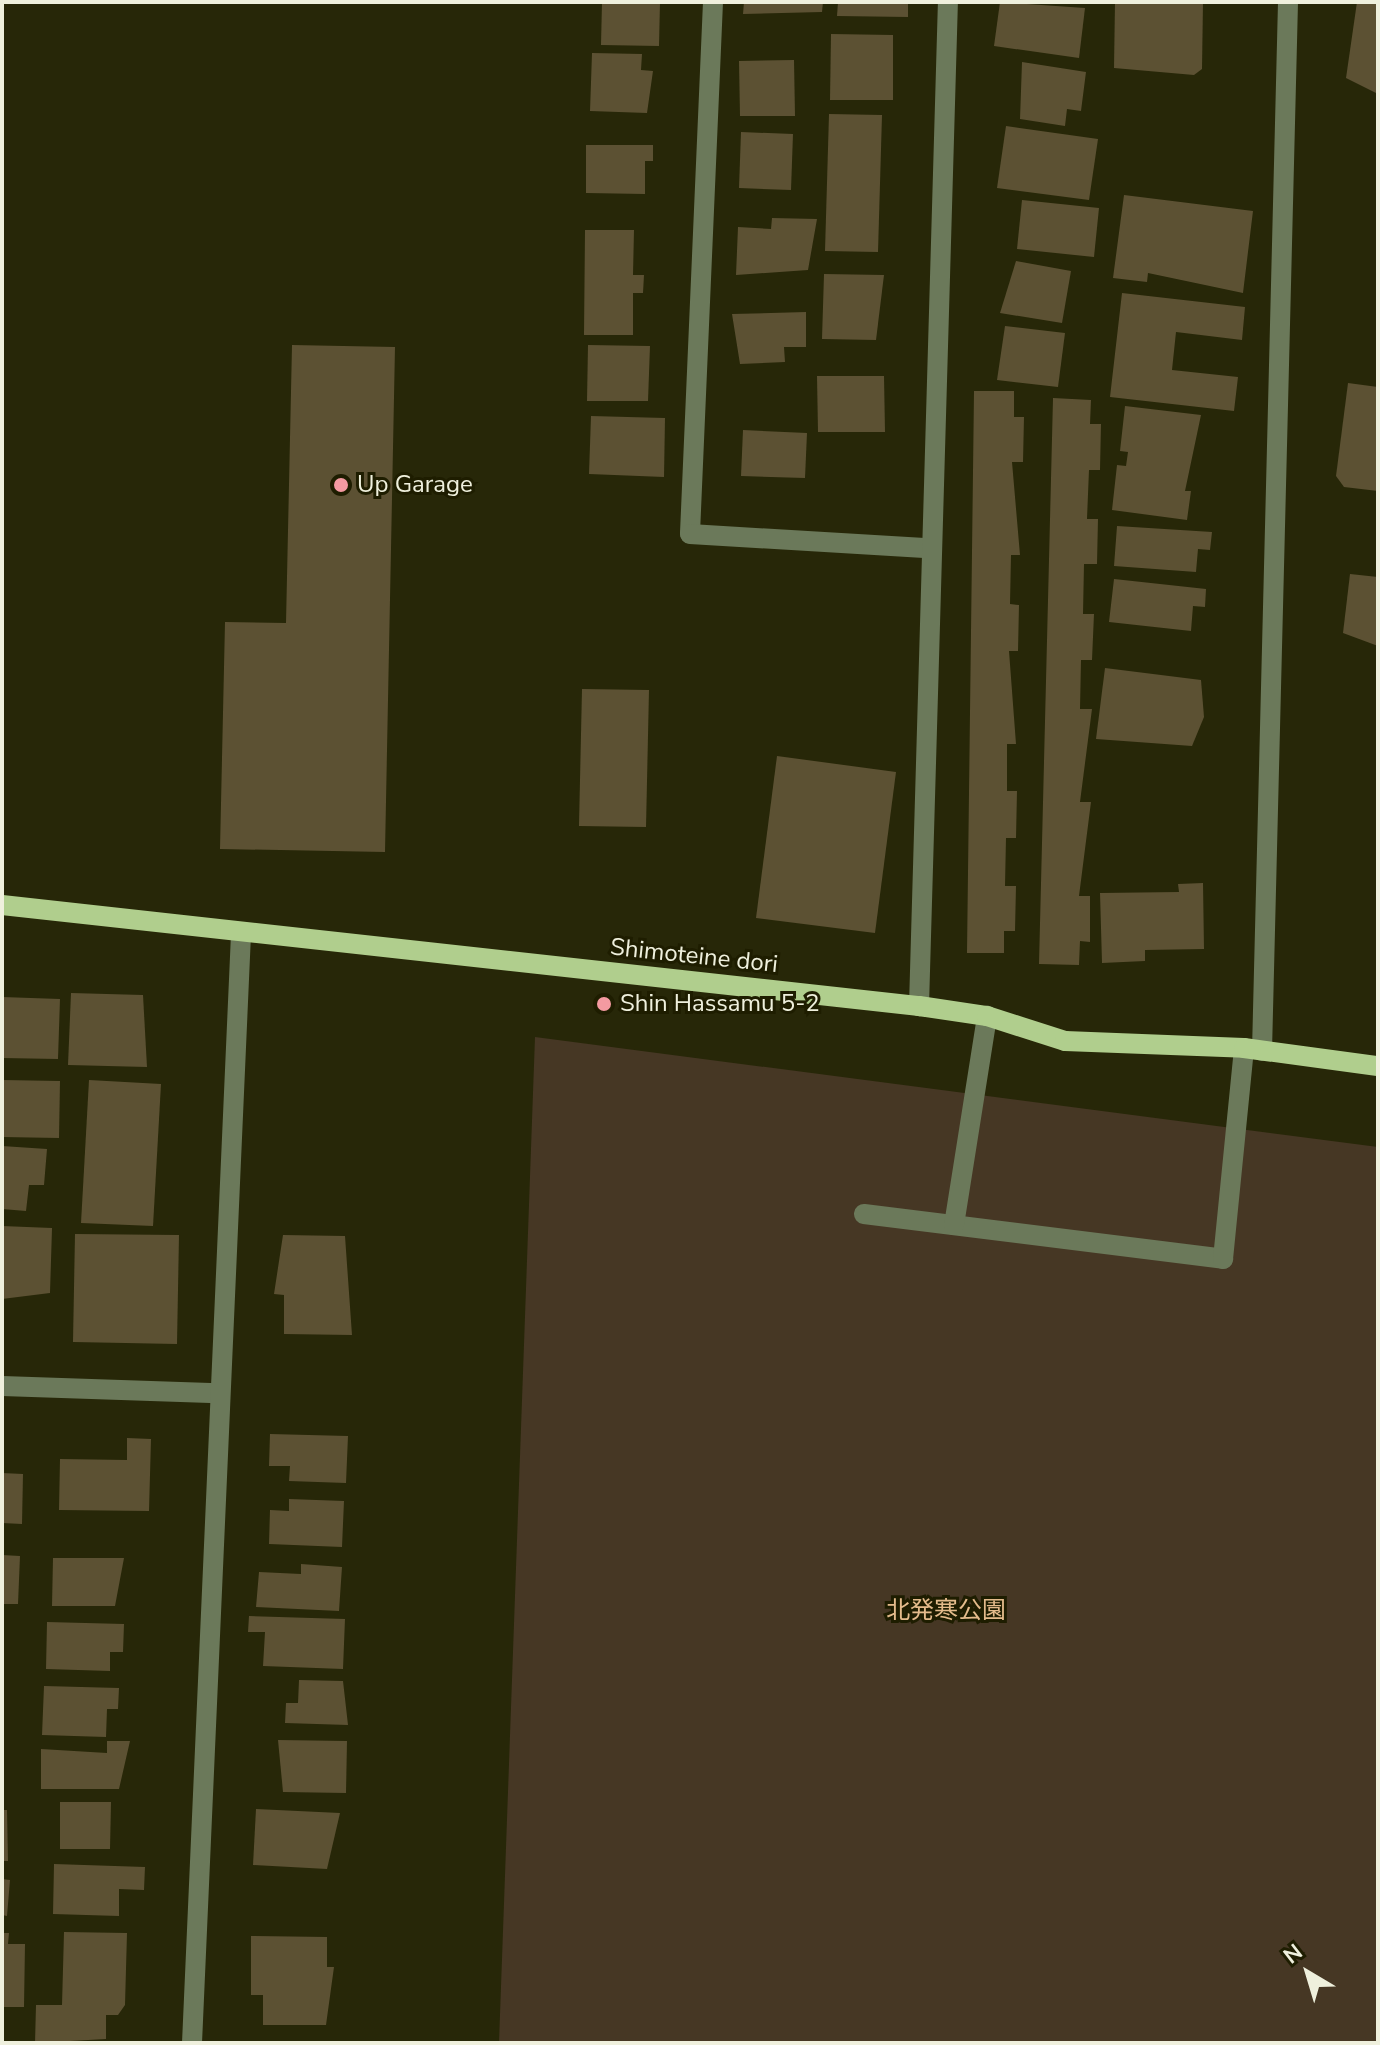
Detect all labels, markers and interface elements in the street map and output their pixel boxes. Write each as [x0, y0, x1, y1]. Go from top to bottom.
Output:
place label: Up Garage [357, 471, 473, 499]
marker: Up Garage [332, 476, 350, 494]
street label: Shimoteine dori [609, 933, 779, 979]
place label: Shin Hassamu 5-2 [620, 990, 820, 1018]
marker: Shin Hassamu 5-2 [595, 995, 613, 1013]
park label: 北発寒公園 [886, 1597, 1006, 1625]
north arrow [1268, 1933, 1348, 2013]
text: N [1278, 1937, 1309, 1971]

